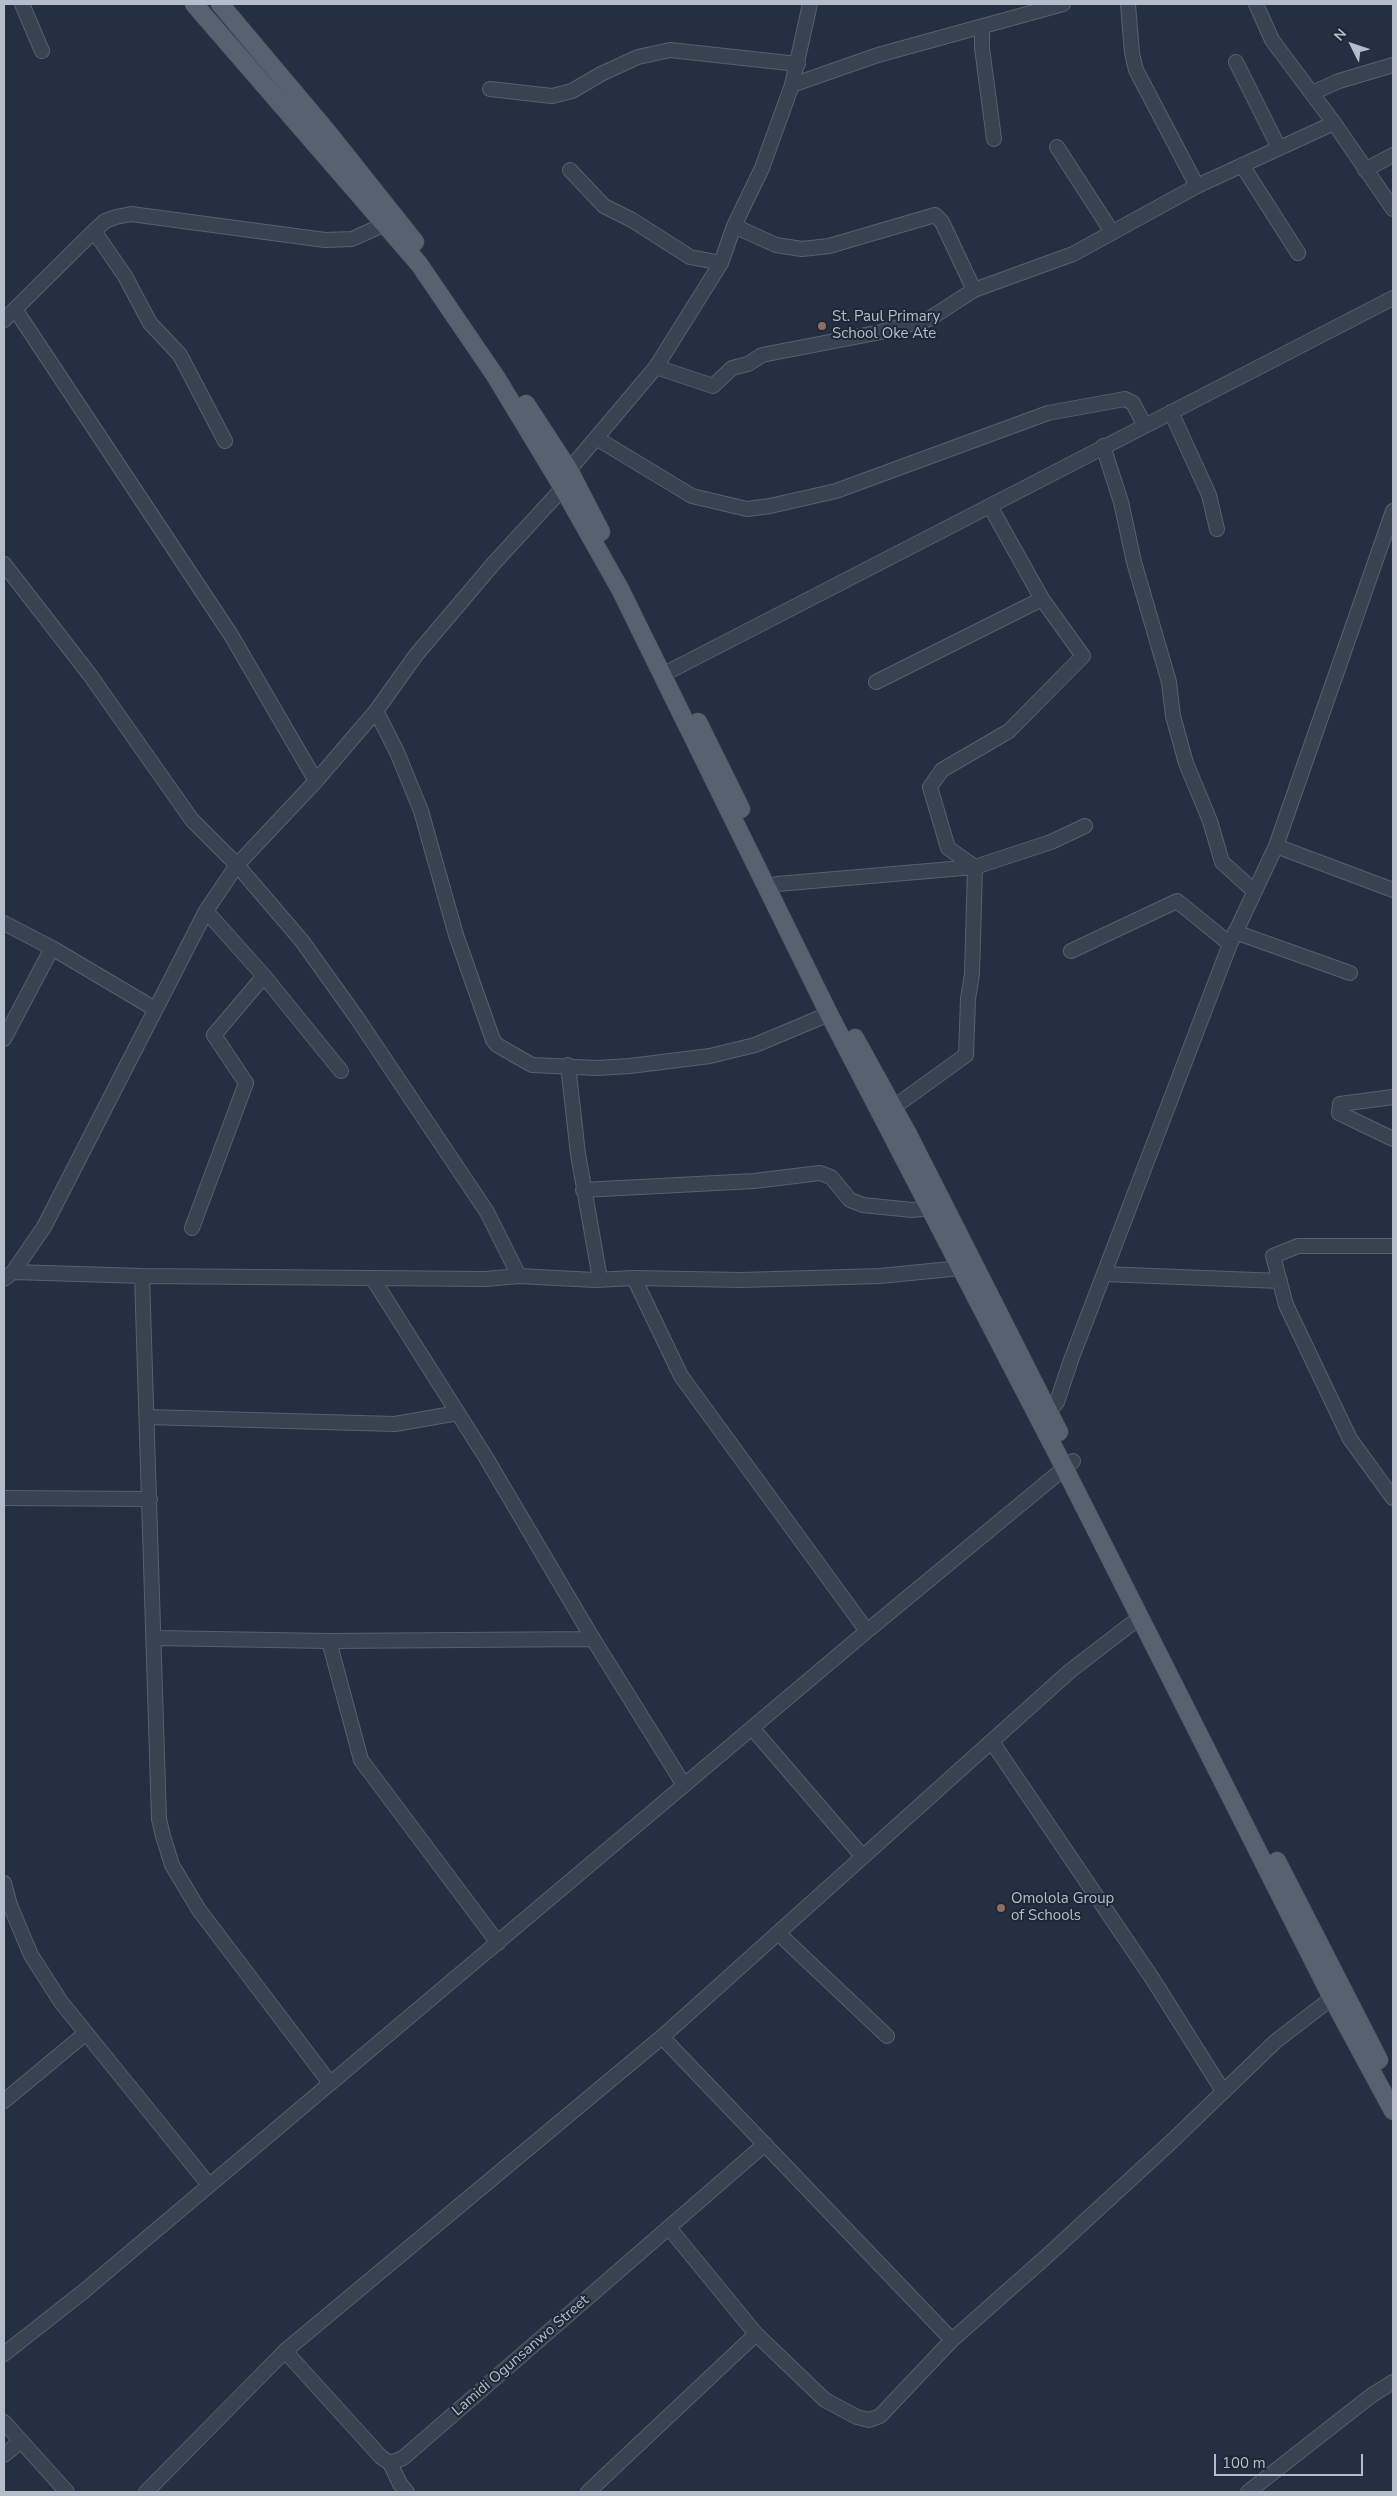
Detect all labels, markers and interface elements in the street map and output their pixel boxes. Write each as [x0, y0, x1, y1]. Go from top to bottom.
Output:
north arrow [1327, 20, 1377, 70]
text: N [1330, 25, 1351, 45]
place label: St. Paul Primary School Oke Ate [832, 308, 940, 343]
marker: St. Paul Primary School Oke Ate [816, 320, 828, 332]
place label: Omolola Group of Schools [1011, 1890, 1114, 1925]
marker: Omolola Group of Schools [995, 1902, 1007, 1914]
street label: Lamidi Ogunsanwo Street [449, 2292, 593, 2420]
scale bar [1217, 2444, 1366, 2476]
text: 100 m [1222, 2453, 1266, 2473]

